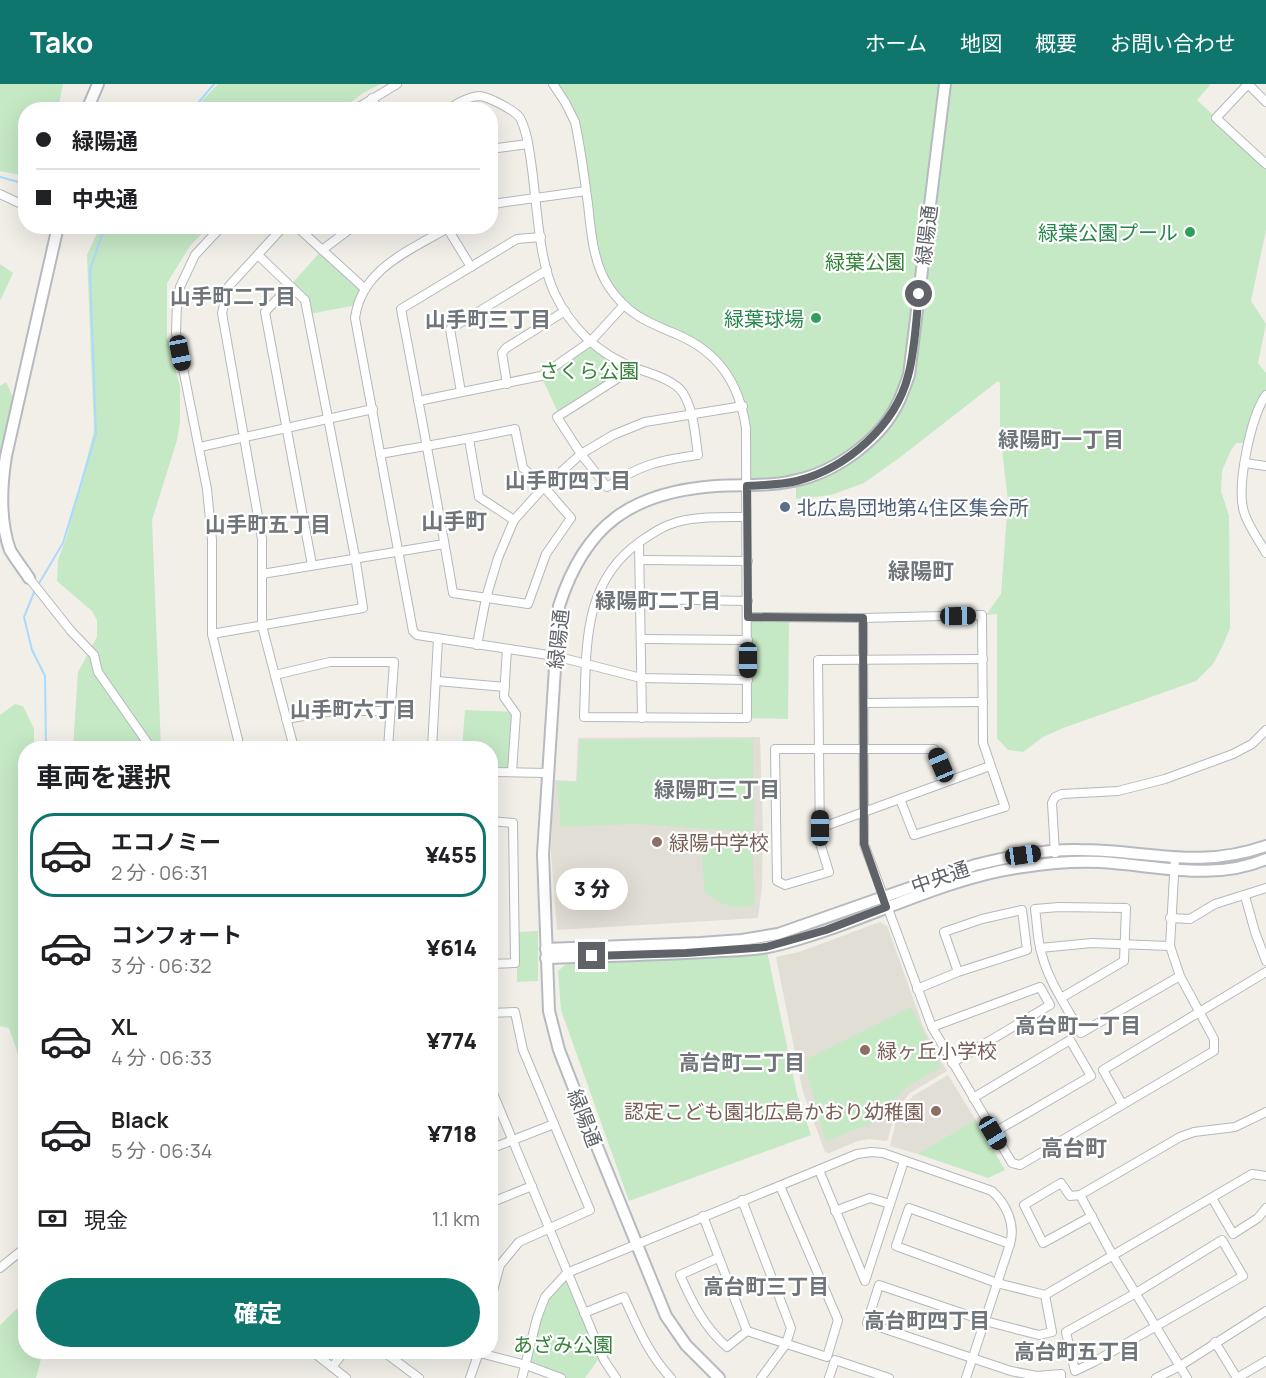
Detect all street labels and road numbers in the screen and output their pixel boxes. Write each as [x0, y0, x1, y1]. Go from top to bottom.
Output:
street label: 緑陽通 [909, 204, 943, 266]
street label: 緑陽通 [541, 608, 575, 670]
street label: 中央通 [907, 854, 973, 900]
street label: 緑陽通 [562, 1085, 608, 1151]

